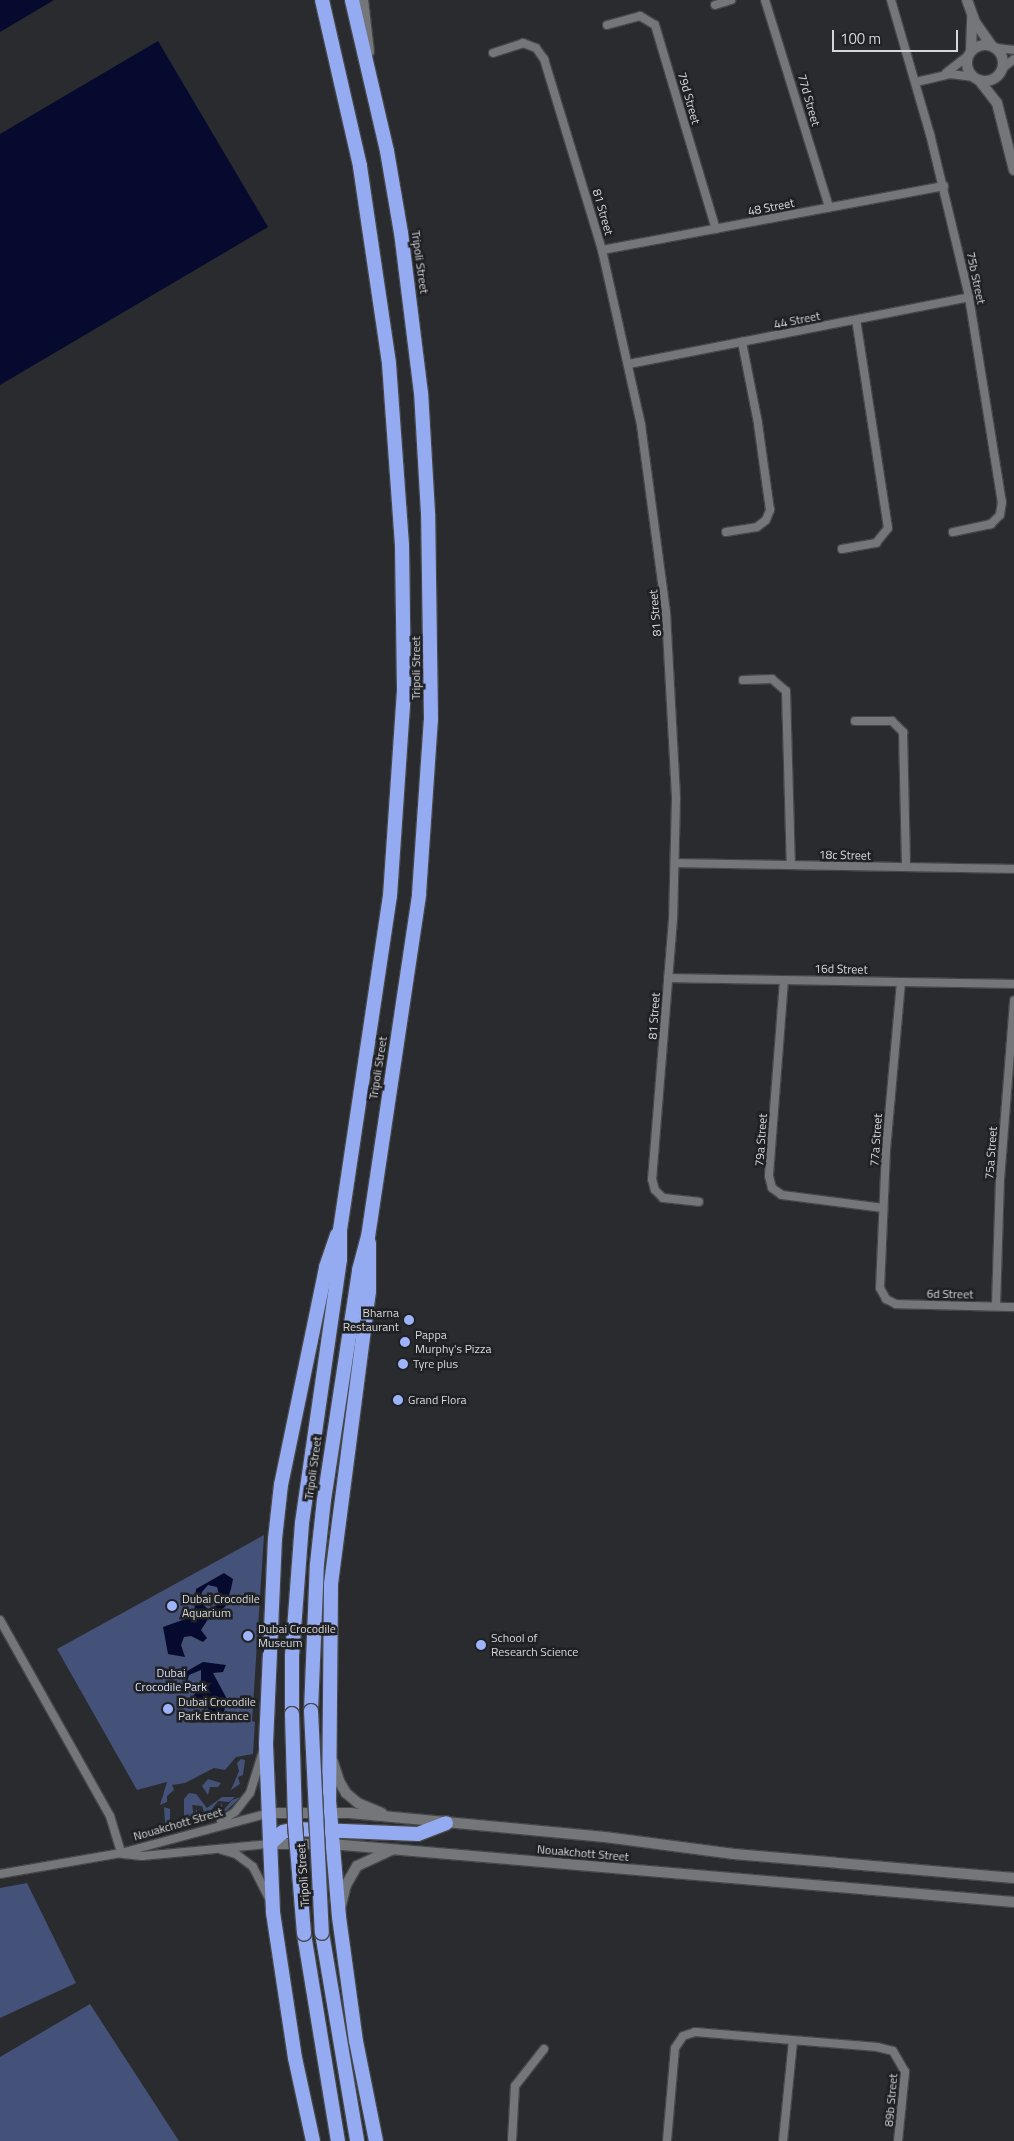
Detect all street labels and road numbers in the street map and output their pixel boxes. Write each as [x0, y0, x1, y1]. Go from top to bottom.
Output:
street label: 79d Street [675, 70, 703, 126]
street label: 77d Street [795, 72, 823, 128]
street label: 81 Street [590, 187, 616, 237]
street label: 48 Street [747, 195, 795, 219]
street label: Tripoli Street [408, 229, 432, 295]
street label: 75b Street [963, 250, 989, 306]
street label: 44 Street [773, 308, 821, 332]
street label: 81 Street [646, 589, 664, 637]
street label: Tripoli Street [409, 636, 423, 700]
street label: 18c Street [819, 847, 871, 863]
street label: 16d Street [814, 961, 868, 977]
street label: 81 Street [645, 992, 663, 1040]
street label: Tripoli Street [366, 1035, 390, 1101]
street label: 79a Street [752, 1113, 770, 1167]
street label: 77a Street [867, 1113, 885, 1167]
street label: 75a Street [982, 1126, 1000, 1180]
street label: 6d Street [927, 1286, 973, 1302]
street label: Tripoli Street [301, 1435, 325, 1501]
street label: Nouakchott Street [132, 1804, 224, 1844]
street label: Nouakchott Street [536, 1842, 630, 1864]
street label: Tripoli Street [294, 1843, 312, 1907]
street label: 89b Street [882, 2073, 900, 2127]

